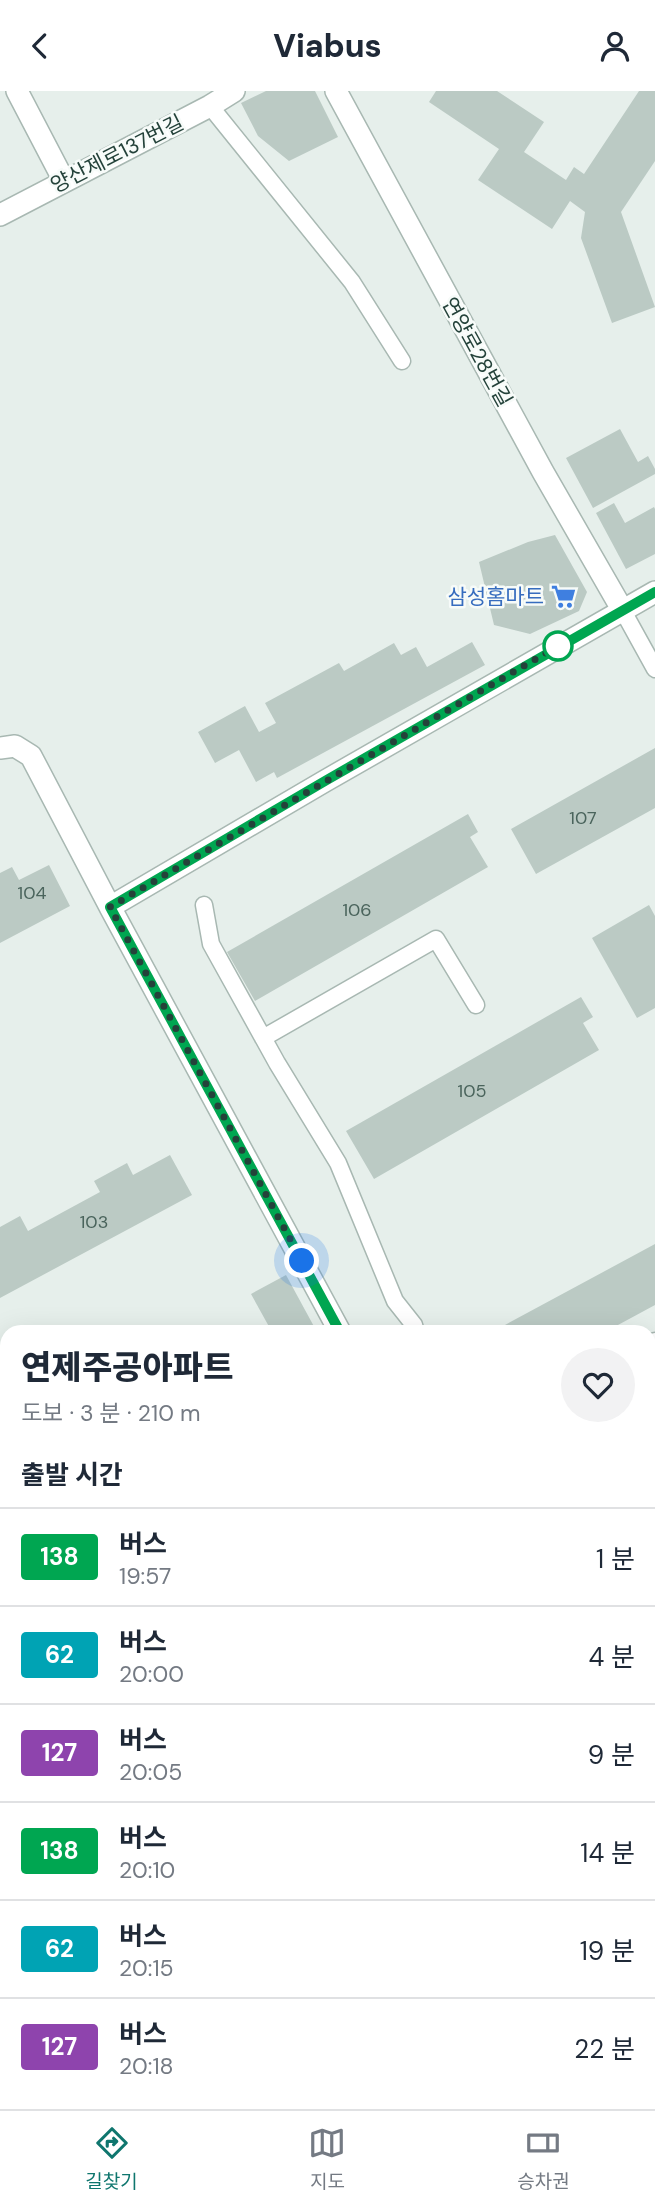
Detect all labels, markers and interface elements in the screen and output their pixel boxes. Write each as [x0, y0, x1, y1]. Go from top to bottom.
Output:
text: Viabus [273, 25, 382, 67]
icon: back [21, 27, 59, 65]
icon: person [596, 27, 634, 65]
street label: 양산제로137번길 [46, 108, 188, 200]
street label: 연양로28번길 [435, 292, 519, 412]
place label: 삼성홈마트 [447, 583, 544, 611]
supermarket icon: 삼성홈마트 [550, 583, 578, 611]
unlabelled marker [543, 631, 573, 661]
house number: 107 [569, 806, 597, 830]
house number: 104 [18, 881, 46, 905]
house number: 106 [342, 898, 372, 922]
house number: 105 [458, 1079, 486, 1103]
house number: 103 [80, 1210, 108, 1234]
your location [284, 1243, 319, 1278]
text: 연제주공아파트 [21, 1346, 234, 1389]
button: heart [561, 1348, 635, 1422]
text: 도보 · 3 분 · 210 m [21, 1398, 201, 1428]
text: 출발 시간 [21, 1458, 123, 1492]
text: 버스 [119, 1527, 167, 1561]
text: 138 [40, 1541, 79, 1572]
text: 1 분 [596, 1542, 635, 1576]
text: 19:57 [119, 1561, 171, 1591]
text: 버스 [119, 1625, 167, 1659]
text: 62 [45, 1639, 74, 1670]
text: 4 분 [588, 1640, 635, 1674]
text: 20:00 [119, 1659, 184, 1689]
text: 버스 [119, 1723, 167, 1757]
text: 127 [42, 1737, 77, 1768]
text: 9 분 [588, 1738, 635, 1772]
text: 20:05 [119, 1757, 182, 1787]
text: 버스 [119, 1821, 167, 1855]
text: 138 [40, 1835, 79, 1866]
text: 14 분 [580, 1836, 635, 1870]
text: 20:10 [119, 1855, 175, 1885]
text: 버스 [119, 1919, 167, 1953]
text: 62 [45, 1933, 74, 1964]
text: 19 분 [580, 1934, 635, 1968]
text: 20:15 [119, 1953, 174, 1983]
text: 버스 [119, 2017, 167, 2051]
text: 127 [42, 2031, 77, 2062]
text: 22 분 [574, 2032, 635, 2066]
text: 20:18 [119, 2051, 174, 2081]
tab: 길찾기 [85, 2124, 138, 2194]
tab: 지도 [308, 2124, 346, 2194]
tab: 승차권 [517, 2124, 570, 2194]

